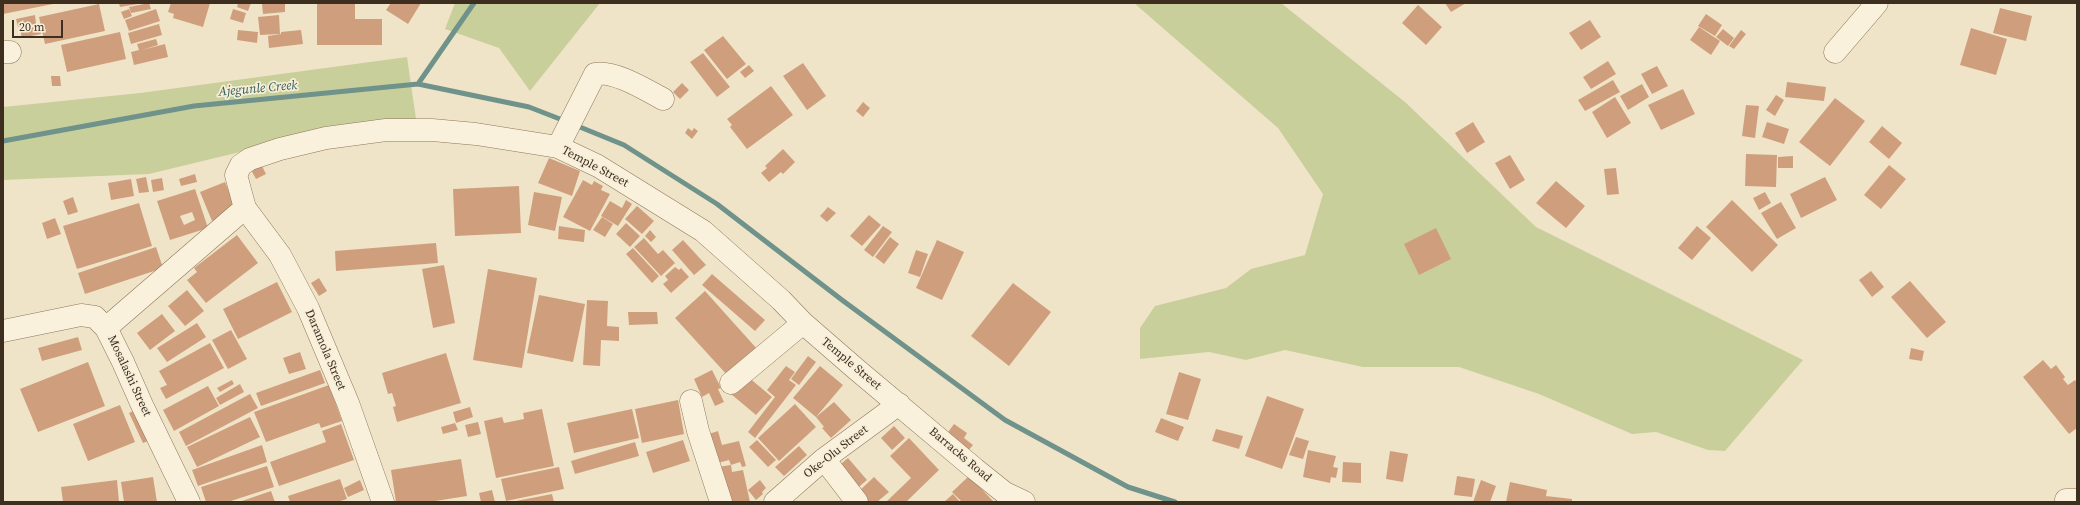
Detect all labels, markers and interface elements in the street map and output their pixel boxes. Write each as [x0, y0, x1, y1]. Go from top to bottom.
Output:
scale bar [14, 12, 65, 38]
text: 20 m [19, 19, 45, 35]
water label: Ajegunle Creek [218, 78, 298, 100]
street label: Temple Street [559, 143, 631, 191]
street label: Daramola Street [302, 308, 348, 392]
street label: Mosalashi Street [104, 333, 154, 419]
street label: Temple Street [818, 335, 884, 393]
street label: Oke-Olu Street [801, 422, 871, 482]
street label: Barracks Road [926, 425, 994, 485]

